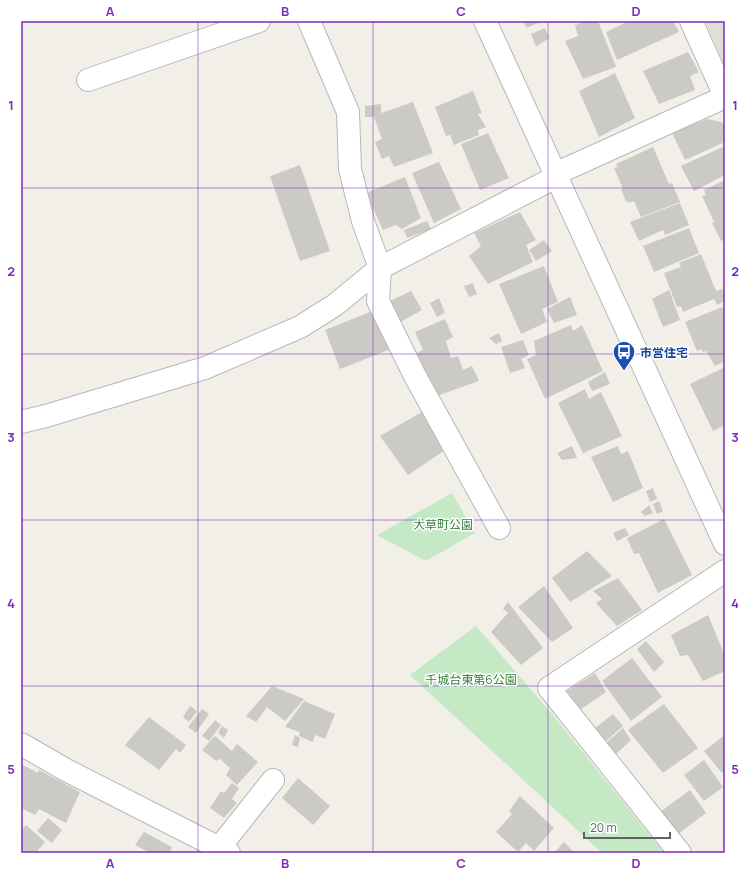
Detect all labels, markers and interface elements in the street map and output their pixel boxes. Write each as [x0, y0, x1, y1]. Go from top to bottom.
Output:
text: A [106, 2, 115, 20]
text: B [281, 2, 289, 20]
text: C [456, 2, 466, 20]
text: D [631, 2, 641, 20]
text: 1 [8, 96, 14, 114]
text: 1 [732, 96, 738, 114]
text: 2 [7, 262, 15, 280]
text: 2 [731, 262, 739, 280]
bus stop icon: 市営住宅 [611, 339, 637, 372]
place label: 市営住宅 [640, 344, 688, 361]
text: 3 [7, 428, 15, 446]
text: 3 [731, 428, 739, 446]
park label: 大草町公園 [413, 516, 473, 533]
text: 4 [7, 594, 15, 612]
text: 4 [731, 594, 739, 612]
park label: 千城台東第6公園 [425, 671, 517, 688]
text: 5 [7, 760, 15, 778]
text: 5 [731, 760, 739, 778]
scale bar [584, 814, 670, 840]
text: 20 m [590, 819, 617, 836]
text: A [106, 854, 115, 872]
text: B [281, 854, 289, 872]
text: C [456, 854, 466, 872]
text: D [631, 854, 641, 872]

